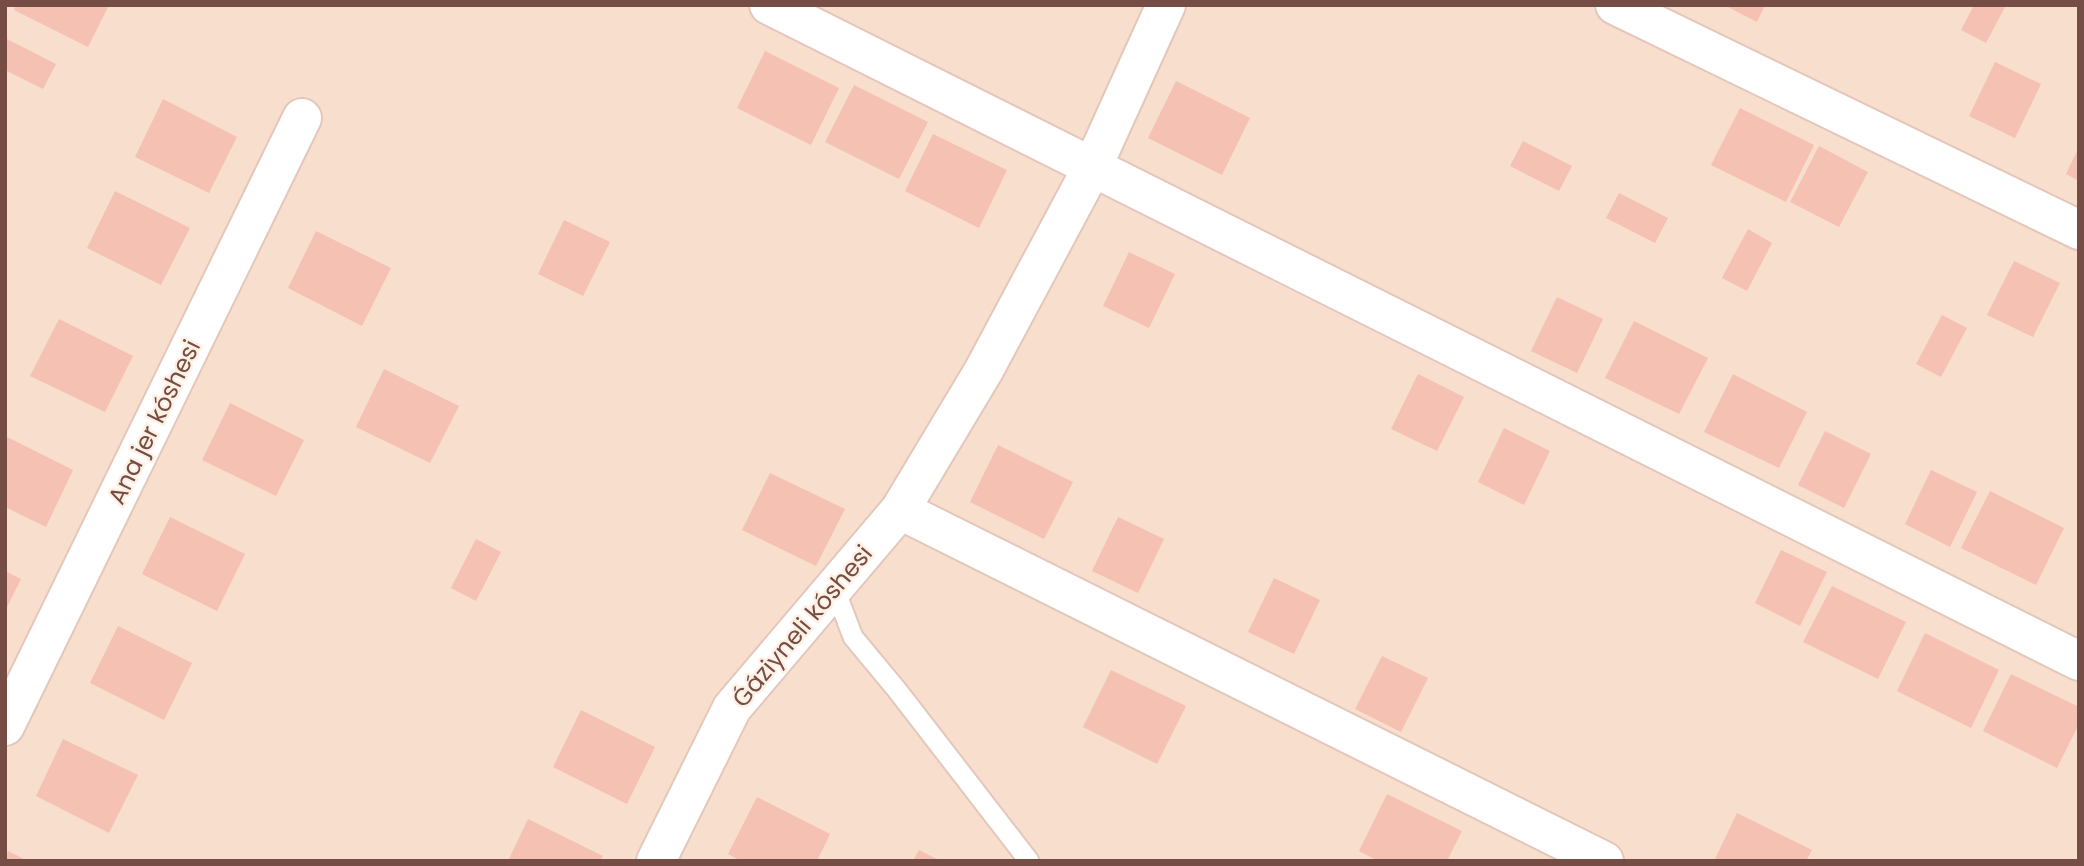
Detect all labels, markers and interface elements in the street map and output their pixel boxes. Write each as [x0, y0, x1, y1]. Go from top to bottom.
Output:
street label: Ana jer kóshesi [100, 334, 208, 510]
street label: Ǵáziyneli kóshesi [724, 538, 880, 714]

